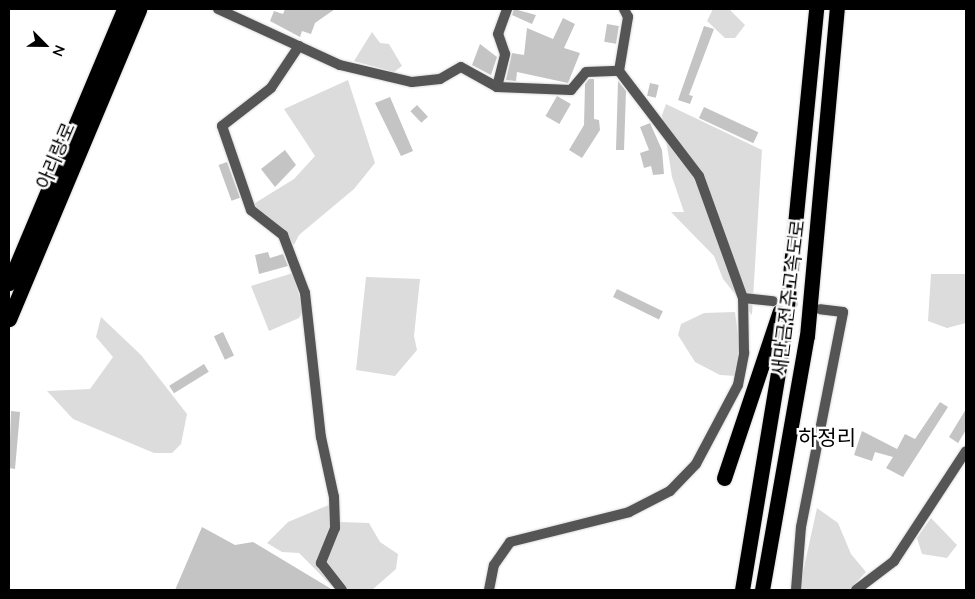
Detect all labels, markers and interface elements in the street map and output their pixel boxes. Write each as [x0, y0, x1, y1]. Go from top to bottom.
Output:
north arrow [20, 20, 70, 70]
text: N [48, 42, 69, 59]
street label: 아리랑로 [32, 119, 80, 193]
street label: 새만금전주고속도로 [768, 219, 810, 377]
district label: 하정리 [798, 424, 856, 450]

